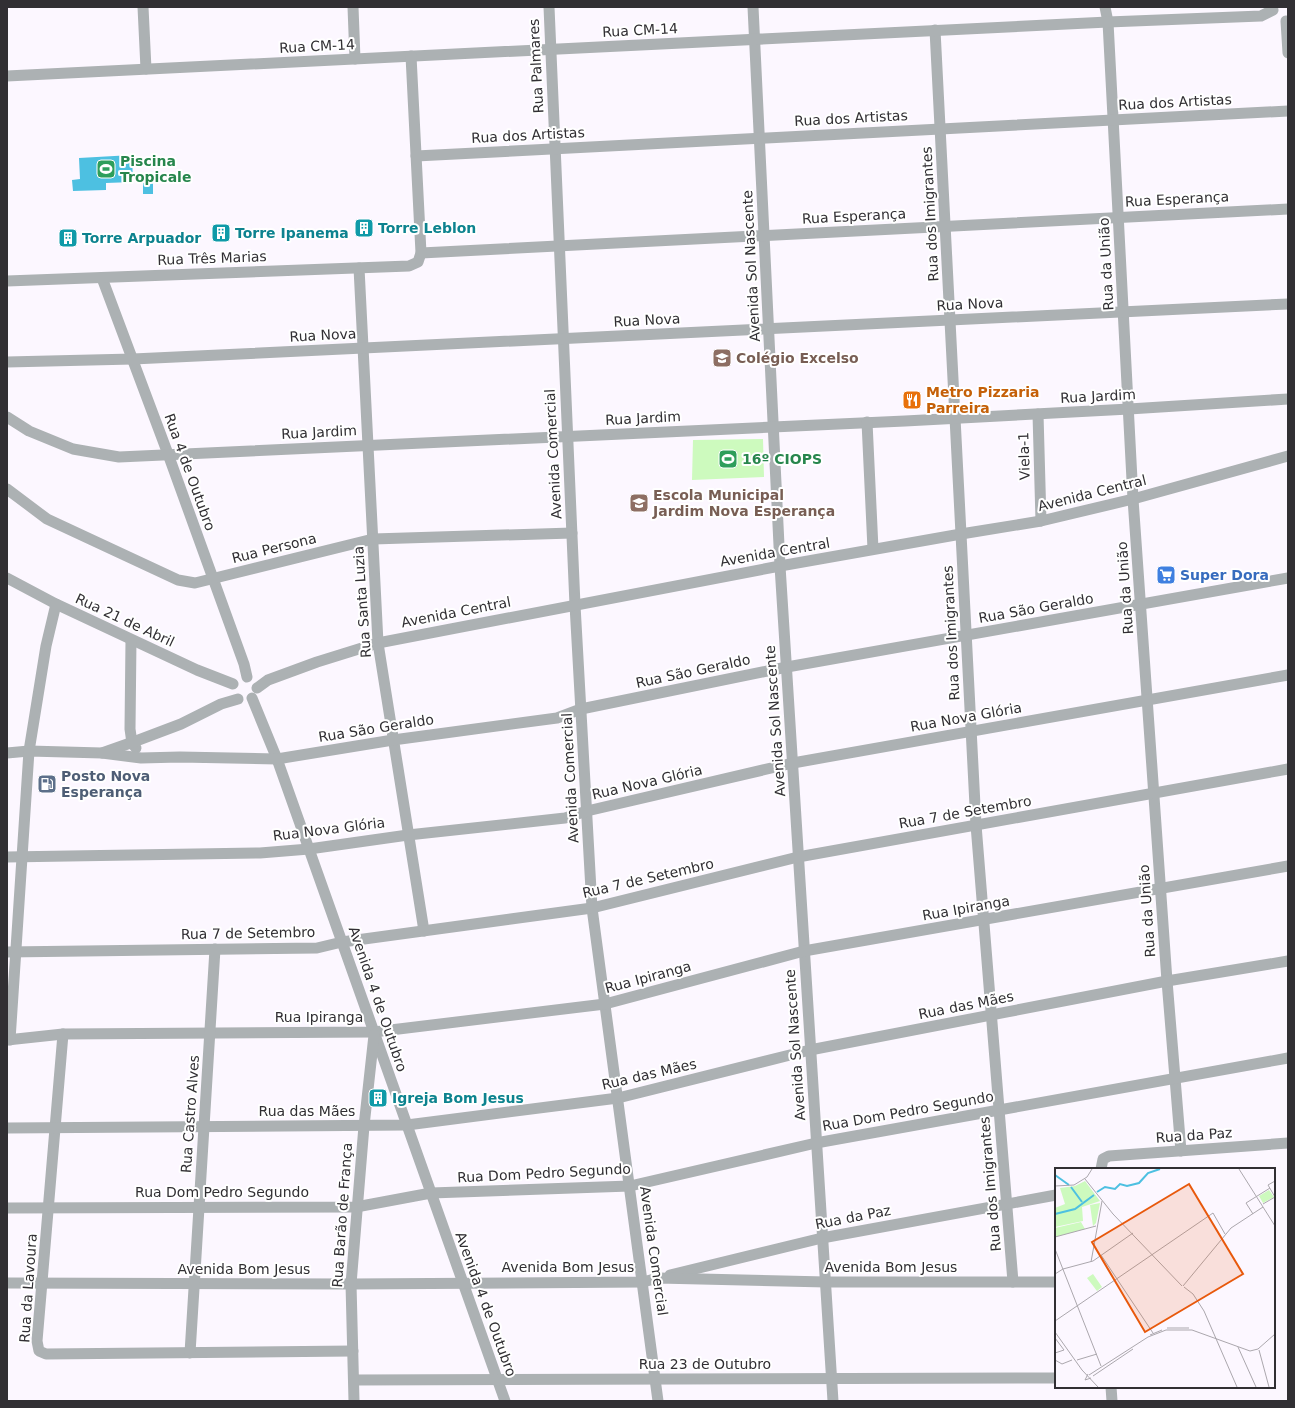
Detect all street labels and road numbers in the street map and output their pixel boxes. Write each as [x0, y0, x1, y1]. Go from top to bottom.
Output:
street label: Rua Palmares [526, 18, 546, 114]
street label: Rua CM-14 [602, 20, 678, 40]
street label: Rua CM-14 [279, 36, 355, 56]
street label: Rua dos Artistas [1118, 91, 1232, 113]
street label: Rua dos Artistas [794, 107, 908, 129]
street label: Rua dos Artistas [471, 124, 585, 146]
street label: Rua dos Imigrantes [918, 146, 942, 282]
street label: Rua Esperança [1125, 188, 1229, 210]
street label: Avenida Sol Nascente [739, 190, 763, 342]
street label: Rua Esperança [802, 205, 906, 227]
street label: Rua da União [1096, 217, 1116, 311]
street label: Rua Três Marias [157, 248, 267, 268]
street label: Rua Nova [936, 294, 1004, 314]
street label: Rua Nova [613, 310, 681, 330]
street label: Rua Nova [289, 325, 357, 345]
street label: Rua Jardim [1060, 386, 1136, 406]
street label: Avenida Comercial [542, 388, 564, 520]
street label: Rua Jardim [605, 408, 681, 428]
street label: Rua 4 de Outubro [161, 411, 219, 533]
street label: Rua Jardim [281, 422, 357, 442]
street label: Viela-1 [1015, 432, 1033, 480]
street label: Avenida Central [1036, 472, 1148, 514]
street label: Rua Persona [230, 530, 318, 566]
street label: Avenida Central [719, 534, 831, 570]
street label: Rua da União [1114, 541, 1136, 635]
street label: Rua Santa Luzia [350, 546, 374, 658]
street label: Rua dos Imigrantes [939, 565, 963, 701]
street label: Rua 21 de Abril [73, 590, 177, 650]
street label: Rua São Geraldo [977, 590, 1095, 626]
street label: Avenida Central [400, 594, 512, 630]
street label: Avenida Sol Nascente [762, 645, 788, 797]
street label: Rua São Geraldo [634, 651, 752, 691]
street label: Rua Nova Glória [909, 699, 1023, 735]
street label: Rua São Geraldo [317, 711, 435, 745]
street label: Avenida Comercial [559, 712, 581, 844]
street label: Rua Nova Glória [590, 762, 704, 802]
street label: Rua 7 de Setembro [897, 792, 1033, 832]
street label: Rua Nova Glória [272, 814, 386, 844]
street label: Rua 7 de Setembro [581, 855, 715, 901]
street label: Rua da União [1136, 864, 1158, 958]
street label: Rua Ipiranga [921, 892, 1011, 924]
street label: Rua 7 de Setembro [181, 924, 315, 942]
street label: Avenida 4 de Outubro [346, 924, 410, 1074]
street label: Rua Ipiranga [603, 958, 693, 996]
street label: Avenida Sol Nascente [782, 969, 808, 1121]
street label: Rua das Mães [917, 988, 1015, 1022]
street label: Rua Ipiranga [275, 1009, 363, 1025]
street label: Rua Castro Alves [178, 1054, 202, 1174]
street label: Rua das Mães [600, 1055, 698, 1093]
street label: Rua Dom Pedro Segundo [821, 1088, 995, 1134]
street label: Rua das Mães [259, 1103, 355, 1119]
street label: Rua dos Imigrantes [976, 1116, 1004, 1252]
street label: Rua da Paz [1155, 1124, 1233, 1146]
street label: Rua Barão de França [329, 1142, 355, 1288]
street label: Rua Dom Pedro Segundo [457, 1160, 631, 1186]
street label: Rua Dom Pedro Segundo [135, 1184, 309, 1200]
street label: Avenida Comercial [637, 1185, 671, 1317]
street label: Rua da Paz [814, 1202, 892, 1232]
street label: Avenida 4 de Outubro [452, 1229, 520, 1379]
street label: Rua da Lavoura [16, 1233, 40, 1343]
street label: Avenida Bom Jesus [502, 1259, 634, 1275]
street label: Avenida Bom Jesus [825, 1259, 957, 1275]
street label: Avenida Bom Jesus [178, 1261, 310, 1277]
street label: Rua 23 de Outubro [639, 1356, 771, 1372]

